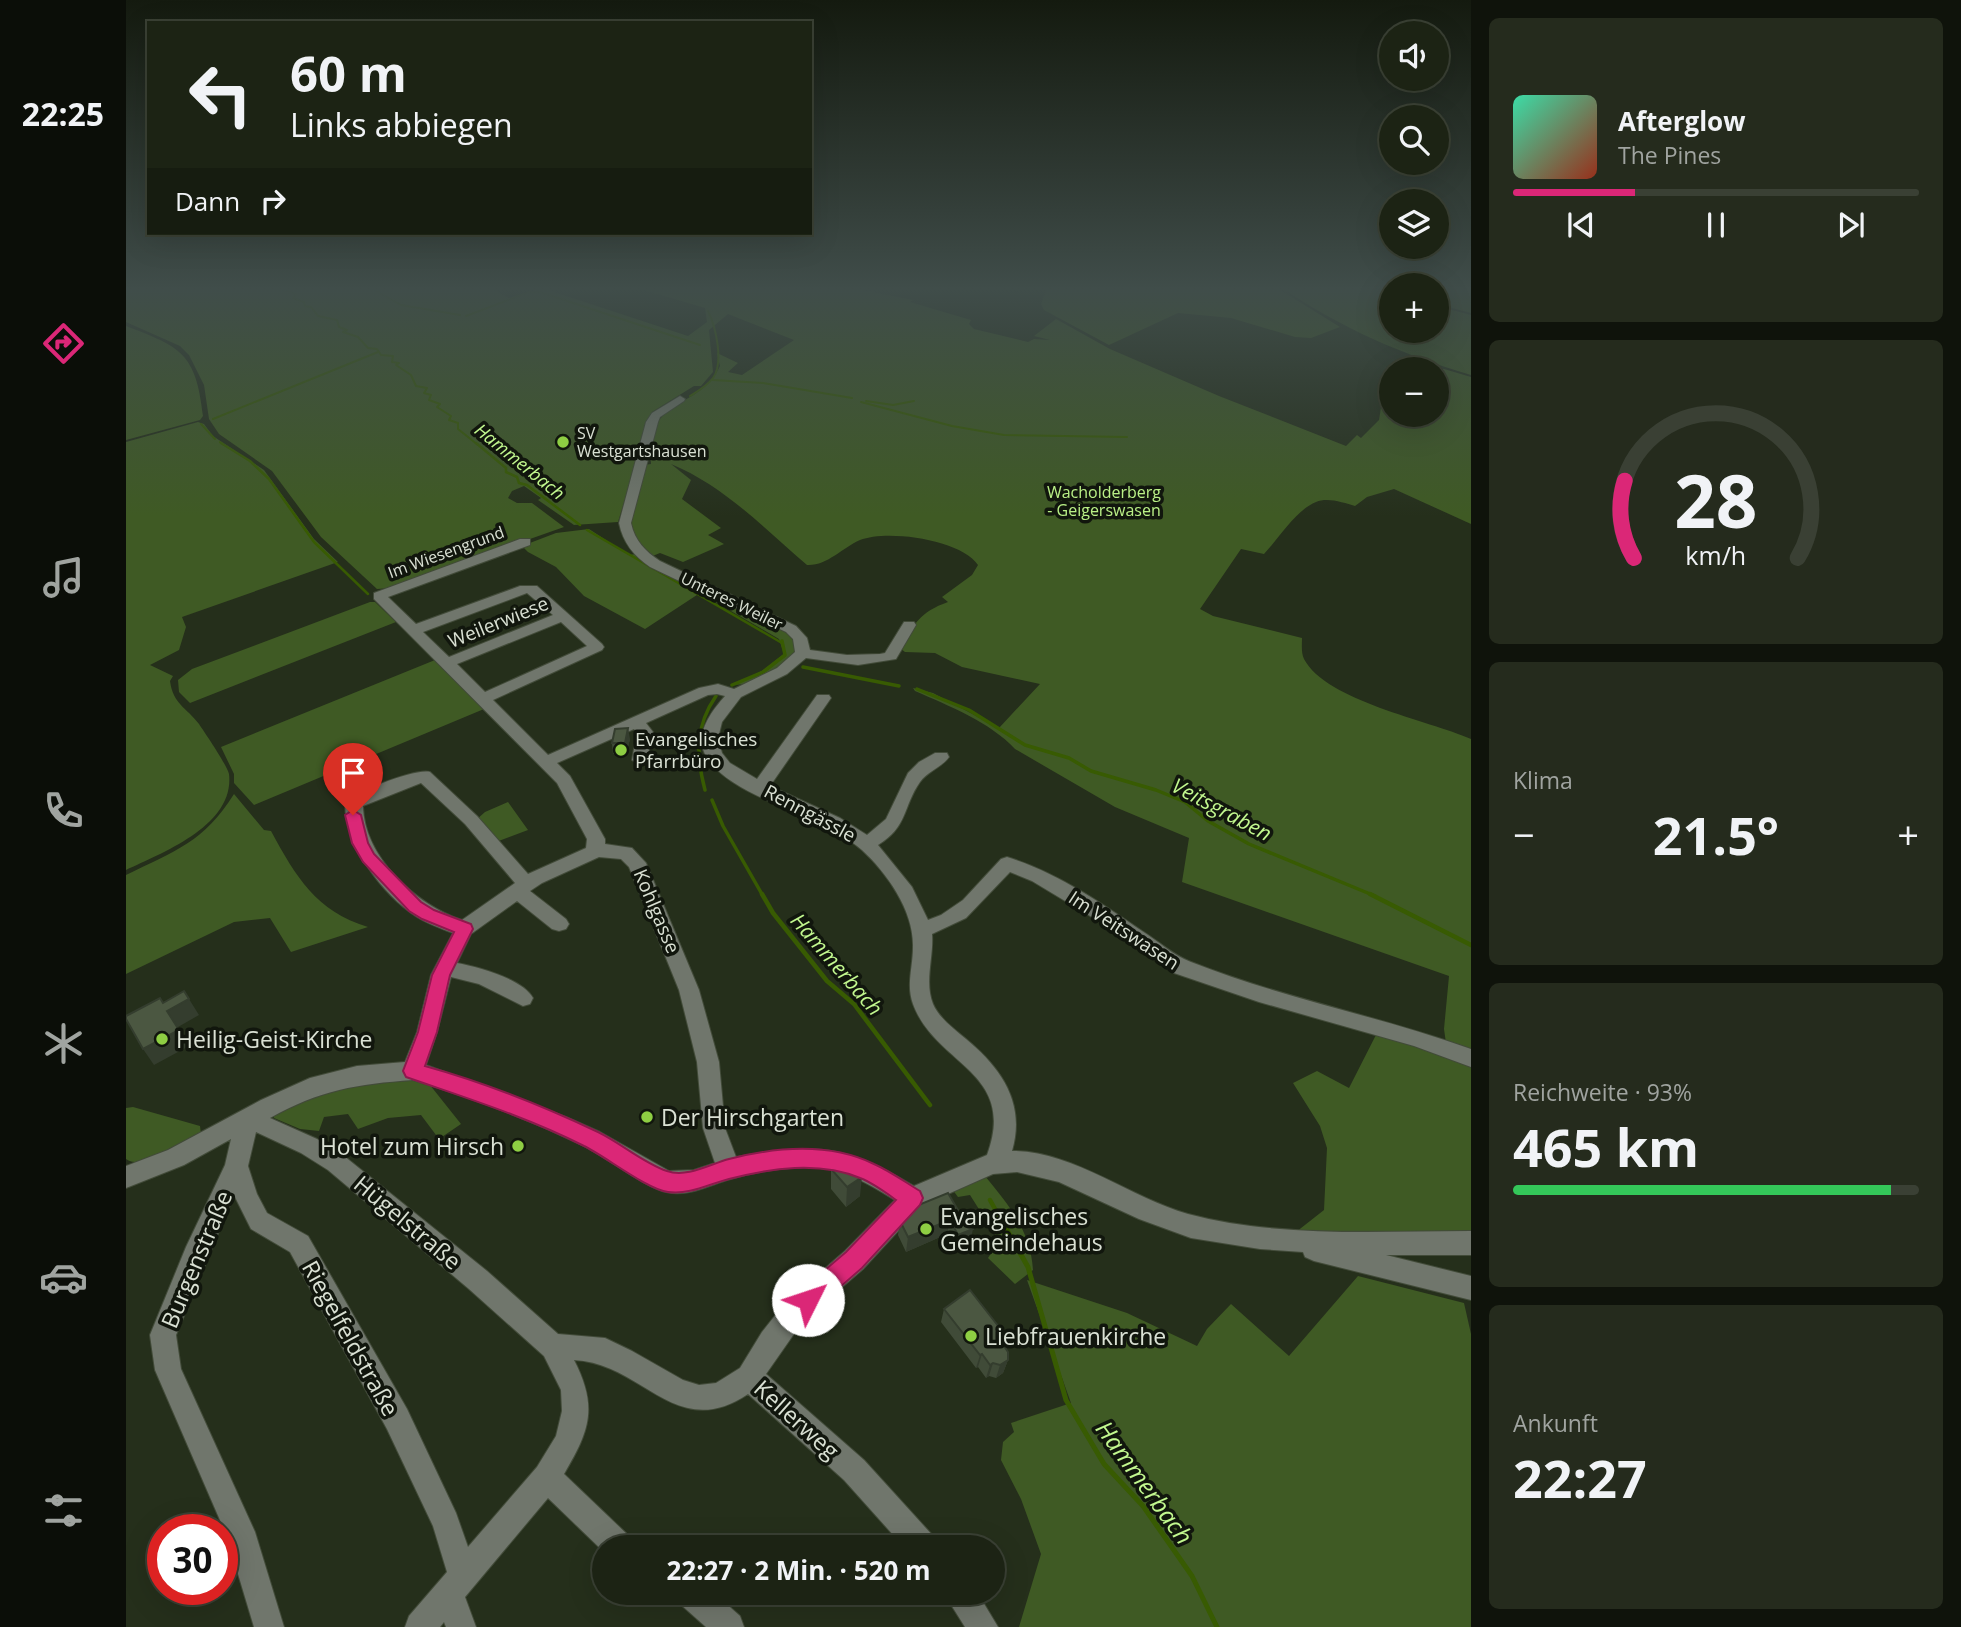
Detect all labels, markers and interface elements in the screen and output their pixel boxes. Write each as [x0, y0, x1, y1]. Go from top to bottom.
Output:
map controls [1379, 21, 1449, 427]
button: sound [1379, 21, 1449, 91]
text: 60 m [290, 40, 407, 106]
icon: left [175, 49, 266, 140]
text: 22:25 [22, 92, 104, 135]
text: Links abbiegen [290, 103, 513, 146]
text: Afterglow [1618, 103, 1745, 139]
button: search [1379, 105, 1449, 175]
text: The Pines [1618, 139, 1721, 171]
icon: right [254, 182, 292, 220]
text: Dann [175, 183, 240, 219]
button: layers [1379, 189, 1449, 259]
icon: previous [1562, 206, 1600, 244]
icon: pause [1697, 206, 1735, 244]
icon: next [1832, 206, 1870, 244]
button: + [1379, 273, 1449, 343]
icon: directions [39, 319, 88, 368]
button: − [1379, 357, 1449, 427]
water label: Hammerbach [470, 417, 570, 505]
place label: SV Westgartshausen [577, 422, 706, 462]
marker: SV Westgartshausen [555, 434, 571, 450]
text: 28 [1674, 450, 1758, 549]
park label: Wacholderberg - Geigerswasen [1047, 481, 1161, 521]
street label: Im Wiesengrund [385, 521, 507, 583]
text: km/h [1686, 537, 1746, 571]
icon: music [39, 553, 88, 602]
street label: Unteres Weiler [677, 567, 787, 635]
street label: Weilerwiese [444, 590, 552, 654]
place label: Evangelisches Pfarrbüro [635, 726, 757, 774]
marker: Evangelisches Pfarrbüro [613, 742, 629, 758]
pin [323, 743, 383, 815]
icon: arrive [334, 754, 372, 792]
text: Klima [1513, 764, 1573, 796]
water label: Veitsgraben [1167, 771, 1277, 847]
street label: Renngässle [760, 778, 860, 848]
icon: phone [39, 786, 88, 835]
text: 21.5° [1653, 799, 1779, 870]
text: − [1513, 808, 1535, 860]
text: + [1897, 808, 1919, 860]
street label: Kohlgasse [628, 865, 686, 957]
street label: Im Veitswasen [1064, 884, 1184, 976]
water label: Hammerbach [785, 907, 889, 1021]
icon: climate [39, 1019, 88, 1068]
place label: Heilig-Geist-Kirche [176, 1023, 373, 1055]
marker: Heilig-Geist-Kirche [154, 1031, 170, 1047]
text: Reichweite · 93% [1513, 1076, 1692, 1108]
place label: Der Hirschgarten [661, 1101, 844, 1133]
marker: Der Hirschgarten [639, 1109, 655, 1125]
text: 465 km [1513, 1111, 1699, 1182]
place label: Hotel zum Hirsch [320, 1130, 504, 1162]
marker: Hotel zum Hirsch [510, 1138, 526, 1154]
street label: Hügelstraße [348, 1168, 468, 1276]
street label: Burgenstraße [153, 1185, 239, 1333]
place label: Evangelisches Gemeindehaus [940, 1200, 1103, 1258]
marker: Evangelisches Gemeindehaus [918, 1221, 934, 1237]
icon: car [39, 1253, 88, 1302]
street label: Riegelfeldstraße [295, 1254, 407, 1422]
position arrow [771, 1263, 845, 1337]
place label: Liebfrauenkirche [985, 1320, 1166, 1352]
marker: Liebfrauenkirche [963, 1328, 979, 1344]
street label: Kellerweg [748, 1372, 847, 1466]
text: Ankunft [1513, 1407, 1598, 1439]
water label: Hammerbach [1089, 1414, 1201, 1550]
text: 22:27 [1513, 1442, 1647, 1513]
icon: filters [39, 1486, 88, 1535]
speed limit sign: 30 [147, 1514, 238, 1605]
text: 22:27 · 2 Min. · 520 m [666, 1552, 931, 1588]

